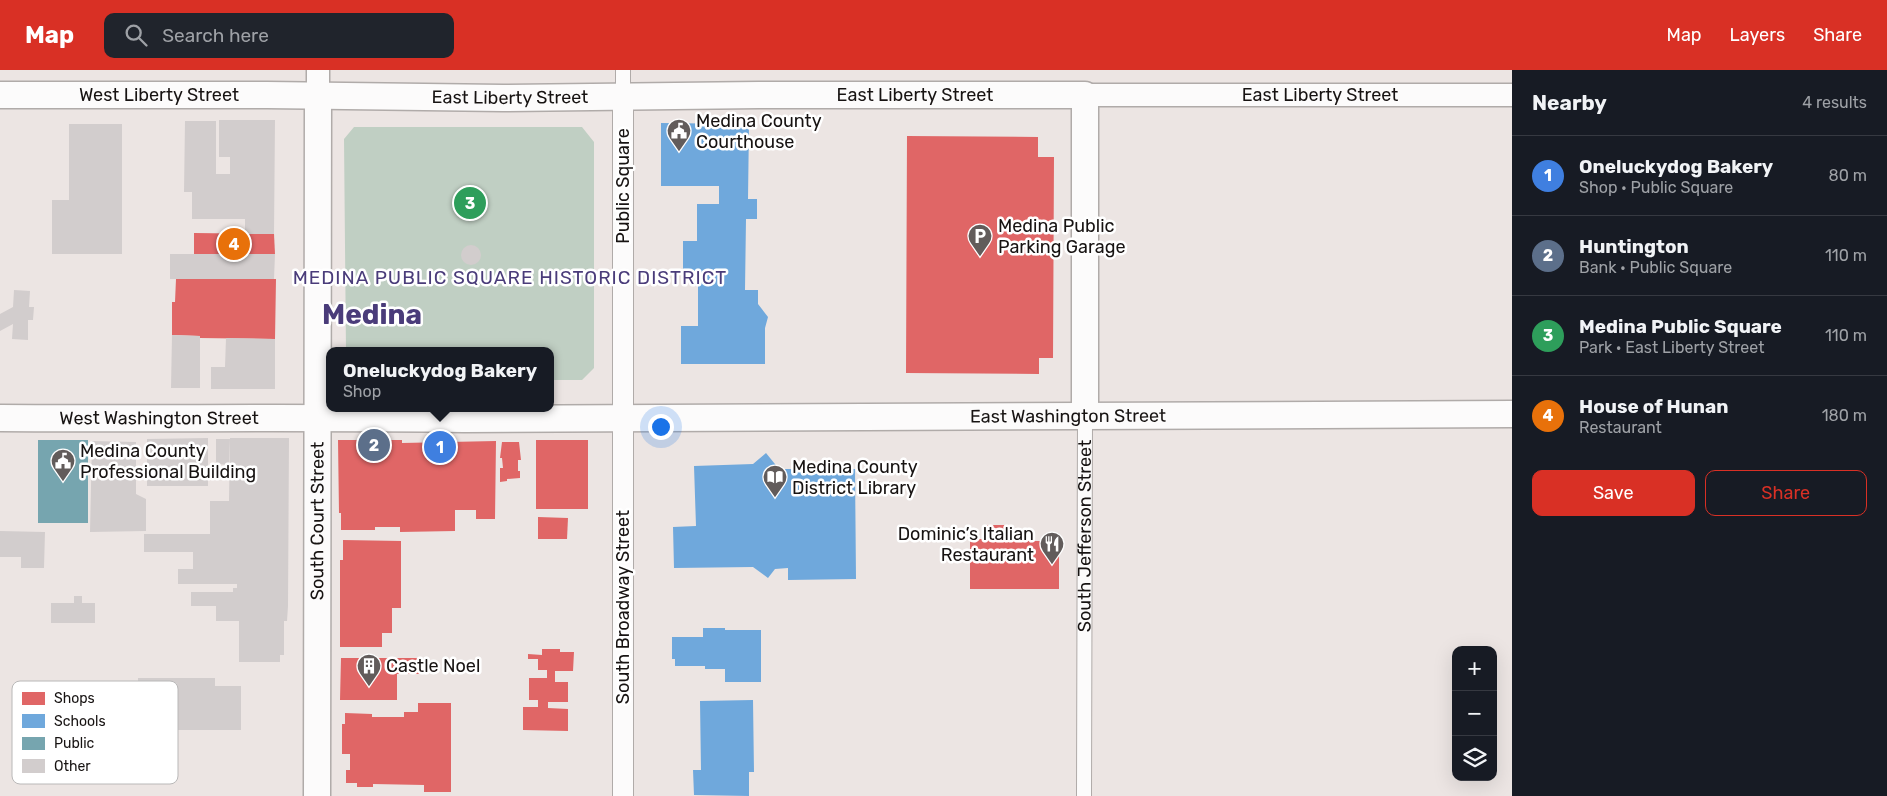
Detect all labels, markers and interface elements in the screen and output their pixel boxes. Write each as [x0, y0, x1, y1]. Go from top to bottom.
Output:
search box [104, 13, 454, 58]
text: Map [25, 21, 74, 49]
icon: search [122, 21, 150, 49]
text: Search here [162, 24, 269, 47]
text: Map [1667, 24, 1702, 46]
text: Layers [1730, 24, 1785, 46]
text: Share [1813, 24, 1862, 46]
street label: West Liberty Street [79, 84, 239, 106]
street label: East Liberty Street [837, 84, 993, 106]
street label: East Liberty Street [1242, 84, 1398, 106]
street label: East Liberty Street [432, 86, 588, 109]
text: Nearby [1532, 90, 1607, 115]
text: 4 results [1802, 93, 1867, 112]
place label: Medina County Courthouse [696, 110, 822, 153]
public building icon: Medina County Courthouse [666, 118, 692, 152]
street label: Public Square [612, 128, 634, 244]
text: Oneluckydog Bakery [1579, 155, 1773, 178]
text: 1 [1544, 166, 1552, 185]
text: 80 m [1829, 166, 1867, 185]
text: Shop · Public Square [1579, 178, 1733, 197]
pin: 3 [454, 184, 486, 222]
place label: Medina Public Parking Garage [998, 215, 1126, 258]
parking icon: Medina Public Parking Garage [967, 223, 993, 257]
pin: 4 [218, 225, 250, 263]
text: Huntington [1579, 235, 1689, 258]
text: 2 [1543, 246, 1553, 265]
text: 110 m [1825, 246, 1867, 265]
text: Bank · Public Square [1579, 258, 1732, 277]
district label: MEDINA PUBLIC SQUARE HISTORIC DISTRICT [293, 266, 727, 289]
district label: Medina [322, 298, 422, 331]
text: Medina Public Square [1579, 315, 1782, 338]
text: 3 [1543, 326, 1553, 345]
text: 110 m [1825, 326, 1867, 345]
text: Park · East Liberty Street [1579, 338, 1764, 357]
popup [326, 347, 554, 412]
text: Oneluckydog Bakery [343, 359, 537, 382]
text: Shop [343, 382, 381, 401]
text: House of Hunan [1579, 395, 1728, 418]
street label: East Washington Street [970, 405, 1166, 428]
text: 4 [1543, 406, 1553, 425]
text: 180 m [1822, 406, 1867, 425]
street label: West Washington Street [59, 407, 259, 429]
your location [648, 414, 674, 440]
text: Restaurant [1579, 418, 1662, 437]
pin: 2 [358, 426, 390, 464]
pin: 1 [424, 428, 456, 466]
place label: Medina County Professional Building [80, 440, 256, 483]
street label: South Jefferson Street [1073, 440, 1096, 632]
street label: South Court Street [306, 442, 329, 600]
public building icon: Medina County Professional Building [50, 448, 76, 482]
place label: Medina County District Library [792, 456, 918, 499]
library icon: Medina County District Library [762, 464, 788, 498]
button: Save [1532, 470, 1695, 516]
button: Share [1705, 470, 1867, 516]
street label: South Broadway Street [612, 510, 634, 704]
place label: Dominic’s Italian Restaurant [898, 523, 1034, 566]
restaurant icon: Dominic’s Italian Restaurant [1039, 531, 1065, 565]
map controls [1452, 646, 1497, 781]
button: + [1452, 646, 1497, 691]
building icon: Castle Noel [356, 653, 382, 687]
place label: Castle Noel [386, 655, 480, 677]
legend [12, 681, 178, 784]
text: Shops [54, 690, 95, 707]
button: − [1452, 691, 1497, 736]
text: Schools [54, 713, 106, 730]
text: Public [54, 735, 95, 752]
button: layers [1452, 736, 1497, 781]
text: Other [54, 758, 91, 775]

